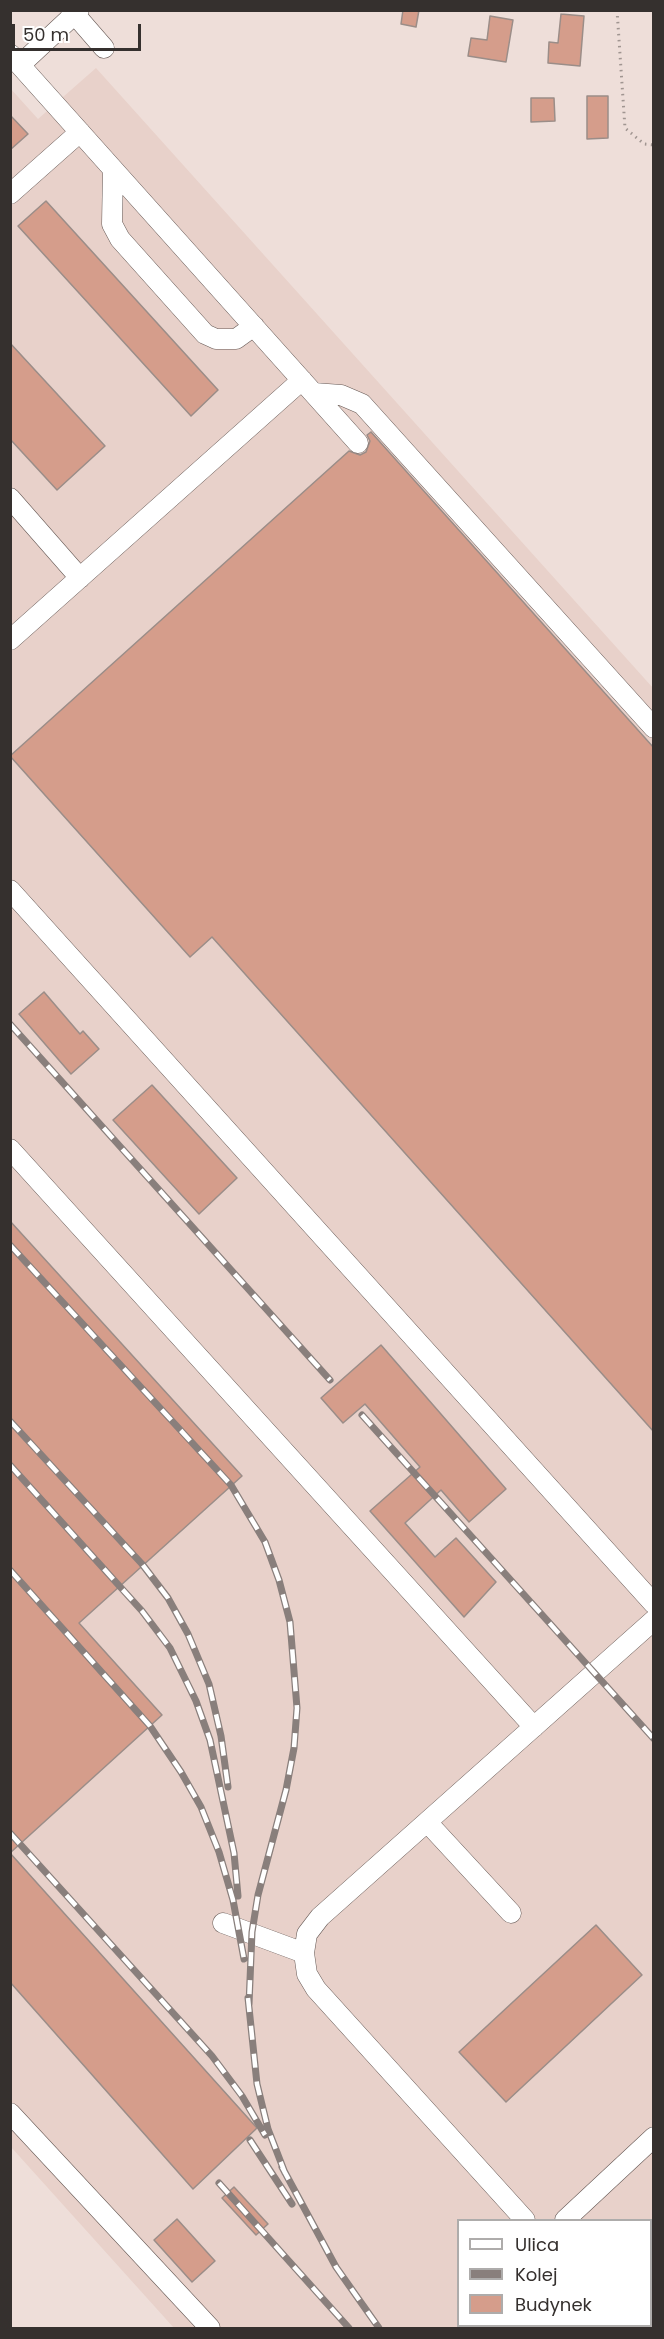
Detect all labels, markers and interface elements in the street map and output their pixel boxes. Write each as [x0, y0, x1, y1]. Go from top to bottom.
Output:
scale bar [15, 12, 144, 50]
text: 50 m [23, 22, 69, 47]
legend [457, 2219, 652, 2327]
text: Ulica [515, 2232, 559, 2257]
text: Kolej [515, 2262, 557, 2287]
text: Budynek [515, 2292, 592, 2317]

